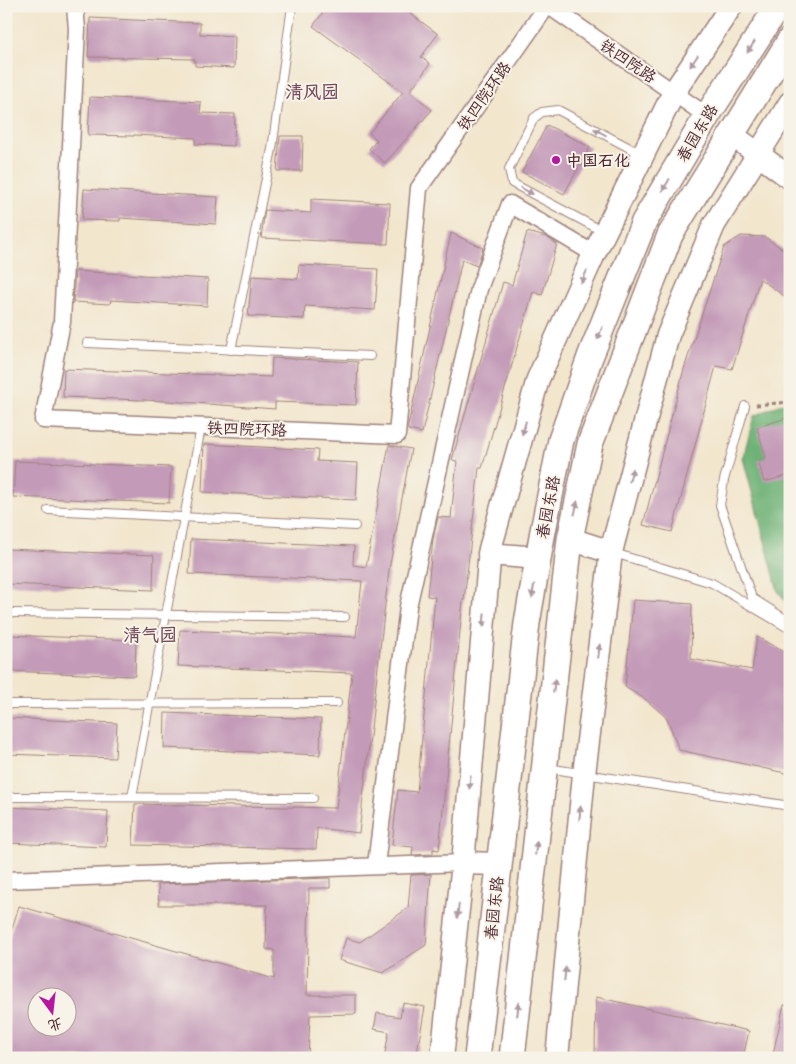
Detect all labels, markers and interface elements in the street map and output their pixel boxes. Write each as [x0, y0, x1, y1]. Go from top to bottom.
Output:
street label: 铁四院路 [596, 35, 660, 87]
one-way arrow [747, 41, 756, 54]
one-way arrow [689, 55, 699, 68]
street label: 铁四院环路 [453, 58, 515, 134]
district label: 清风园 [285, 81, 339, 103]
street label: 春园东路 [672, 101, 722, 165]
one-way arrow [592, 128, 607, 136]
place label: 中国石化 [566, 151, 630, 170]
marker: 中国石化 [550, 154, 562, 166]
one-way arrow [661, 179, 670, 192]
one-way arrow [520, 187, 535, 195]
one-way arrow [579, 270, 587, 284]
one-way arrow [595, 326, 603, 340]
street label: 铁四院环路 [207, 418, 287, 440]
one-way arrow [520, 421, 528, 436]
one-way arrow [628, 467, 636, 482]
street label: 春园东路 [533, 474, 563, 540]
one-way arrow [573, 499, 581, 515]
one-way arrow [528, 584, 536, 600]
one-way arrow [480, 613, 488, 629]
district label: 清气园 [123, 624, 177, 646]
one-way arrow [595, 643, 603, 659]
one-way arrow [550, 678, 558, 694]
one-way arrow [466, 775, 474, 791]
one-way arrow [577, 804, 585, 820]
one-way arrow [532, 840, 540, 856]
street label: 春园东路 [481, 875, 507, 941]
one-way arrow [454, 904, 462, 920]
one-way arrow [561, 966, 569, 982]
north arrow [28, 986, 78, 1036]
one-way arrow [514, 1001, 522, 1017]
text: 北 [46, 1014, 64, 1034]

